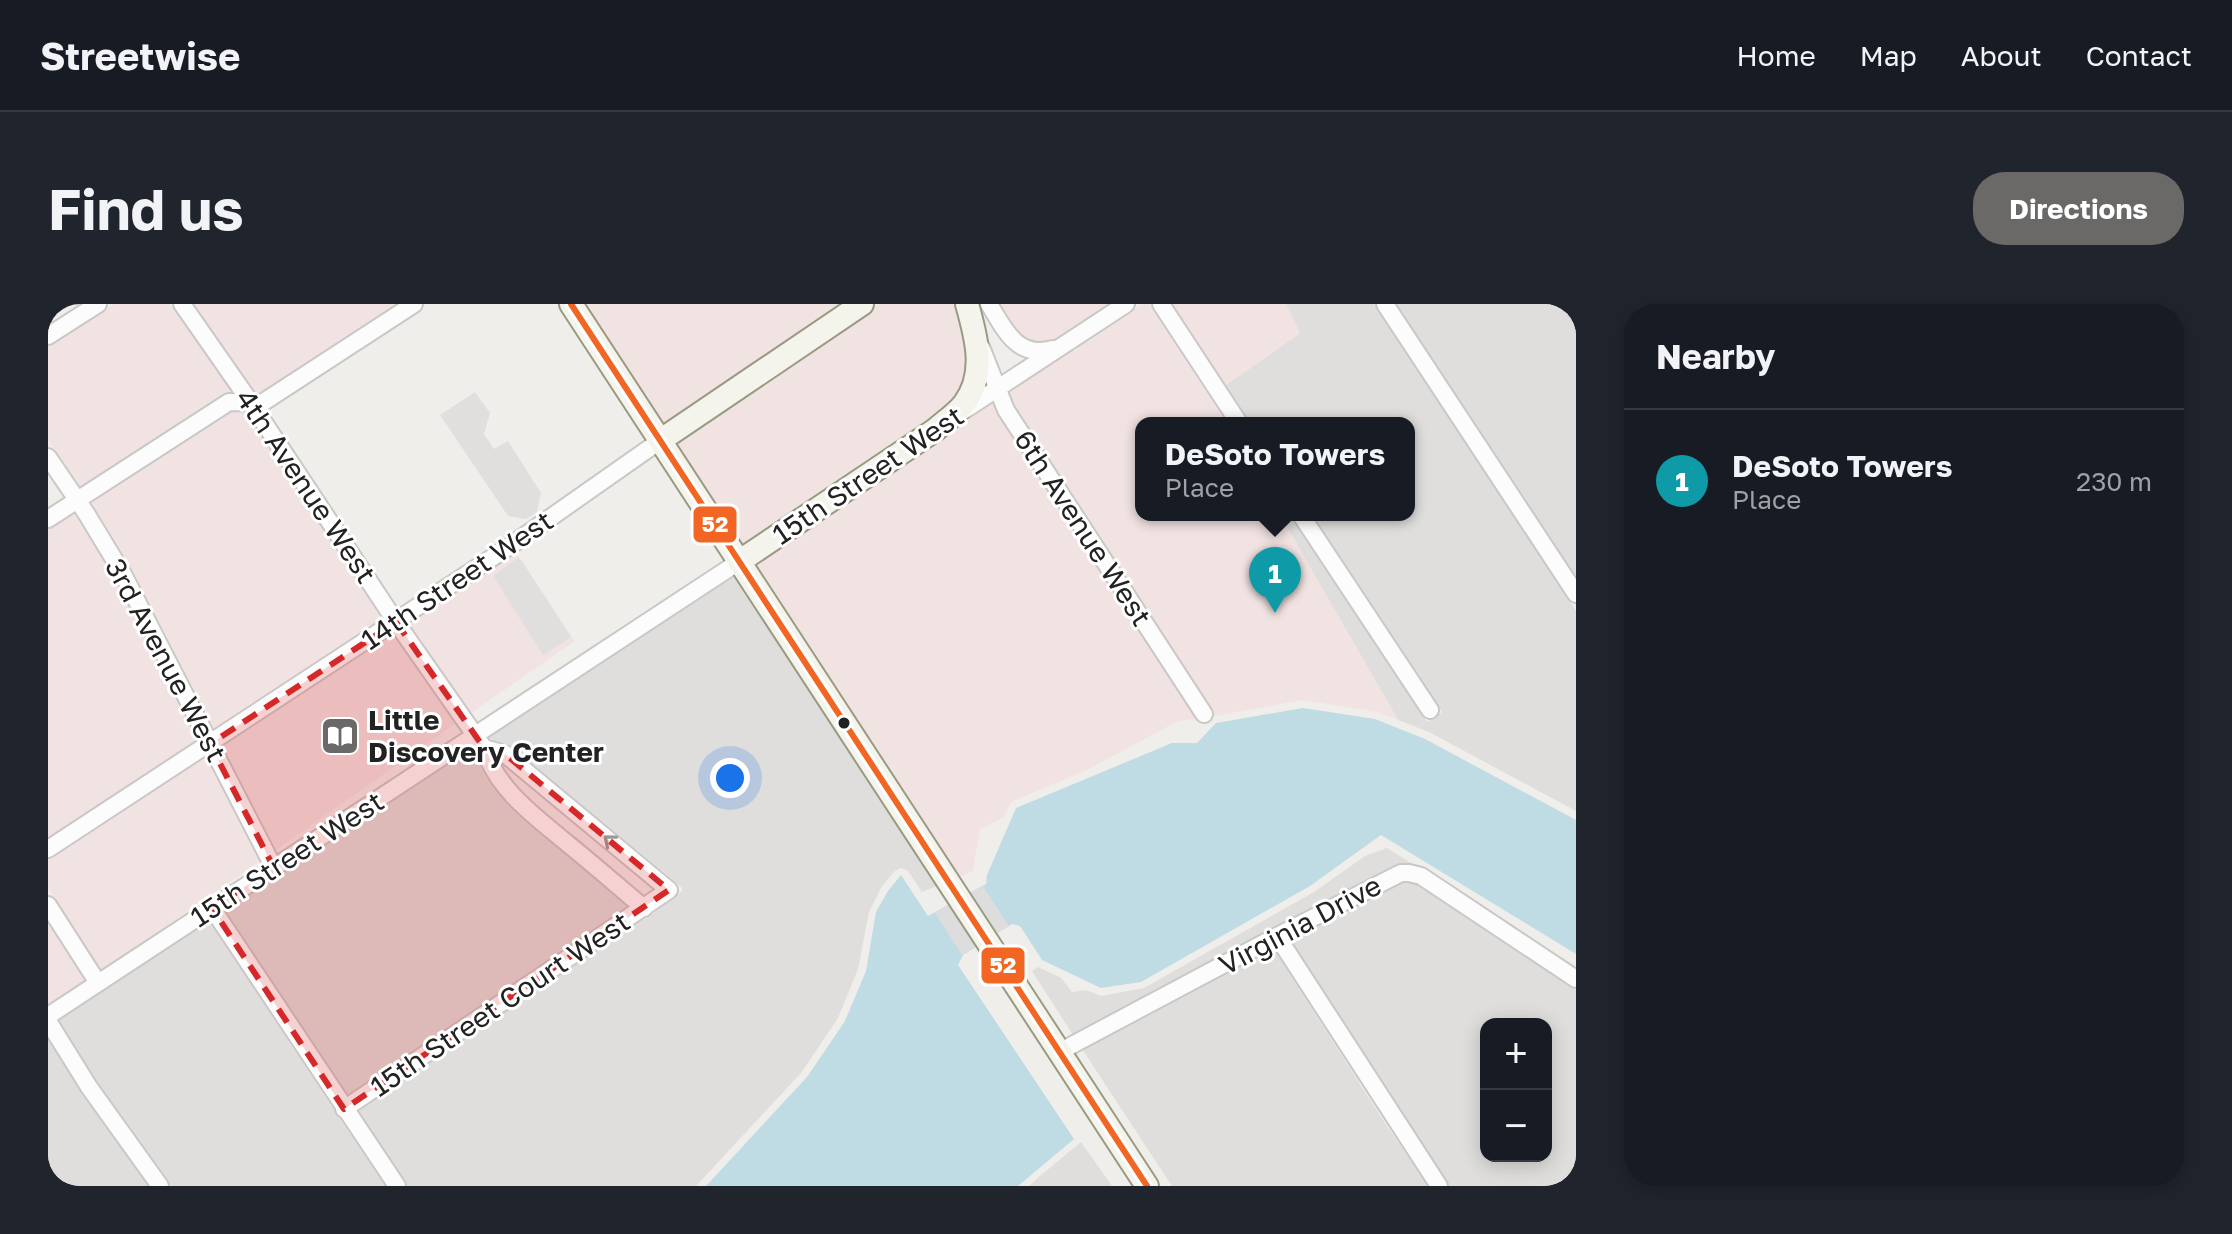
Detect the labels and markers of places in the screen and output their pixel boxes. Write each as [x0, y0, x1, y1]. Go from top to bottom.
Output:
pin: 1 [1249, 547, 1301, 613]
place label: Little Discovery Center [368, 703, 604, 768]
library icon: Little Discovery Center [319, 715, 361, 757]
unlabelled marker [836, 715, 852, 731]

